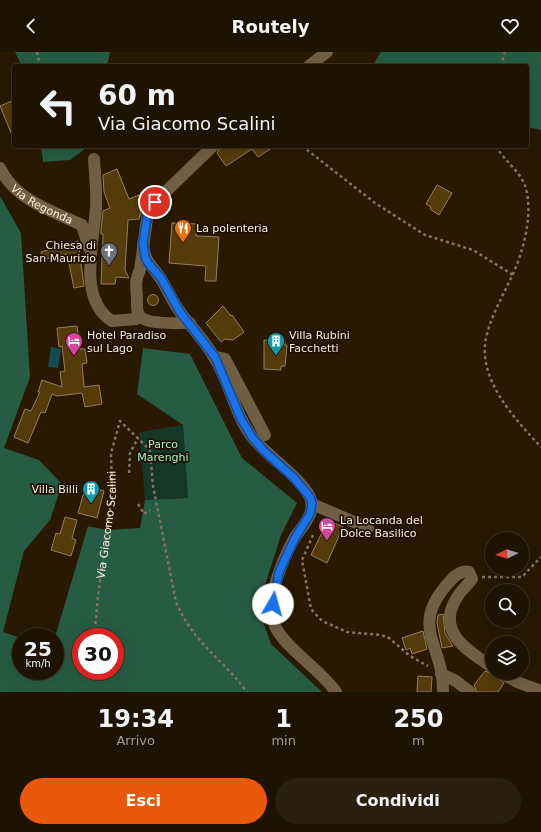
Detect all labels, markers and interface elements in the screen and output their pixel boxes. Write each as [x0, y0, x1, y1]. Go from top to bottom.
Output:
icon: back [20, 15, 42, 37]
icon: heart [499, 15, 521, 37]
text: Routely [232, 16, 309, 37]
text: 60 m [98, 79, 176, 112]
icon: left [32, 80, 84, 132]
text: Via Giacomo Scalini [98, 113, 276, 134]
street label: Via Regonda [8, 182, 75, 227]
pin [138, 185, 172, 219]
icon: arrive [144, 191, 166, 213]
restaurant icon: La polenteria [173, 218, 193, 243]
place label: La polenteria [196, 222, 268, 235]
place label: Chiesa di San Maurizio [25, 239, 96, 265]
church icon: Chiesa di San Maurizio [99, 241, 119, 266]
place label: Hotel Paradiso sul Lago [87, 329, 167, 355]
place label: Villa Rubini Facchetti [289, 329, 350, 355]
hotel icon: Hotel Paradiso sul Lago [64, 331, 84, 356]
building icon: Villa Rubini Facchetti [266, 331, 286, 356]
park label: Parco Marenghi [137, 438, 189, 464]
street label: Via Giacomo Scalini [94, 471, 119, 580]
building icon: Villa Billi [81, 479, 101, 504]
place label: Villa Billi [32, 483, 78, 496]
place label: La Locanda del Dolce Basilico [340, 514, 423, 540]
hotel icon: La Locanda del Dolce Basilico [317, 516, 337, 541]
north arrow [485, 532, 529, 576]
map controls [485, 532, 529, 680]
position arrow [252, 583, 294, 625]
button: search [485, 584, 529, 628]
speed limit sign: 30 [72, 628, 124, 680]
button: layers [485, 636, 529, 680]
text: 25 [24, 637, 52, 661]
text: km/h [25, 658, 51, 669]
text: 19:34 [97, 705, 174, 733]
text: 1 [275, 705, 292, 733]
text: 250 [393, 705, 443, 733]
text: Arrivo [116, 733, 155, 748]
text: min [271, 733, 296, 748]
text: m [412, 733, 425, 748]
button: Esci [20, 778, 267, 824]
button: Condividi [275, 778, 521, 824]

